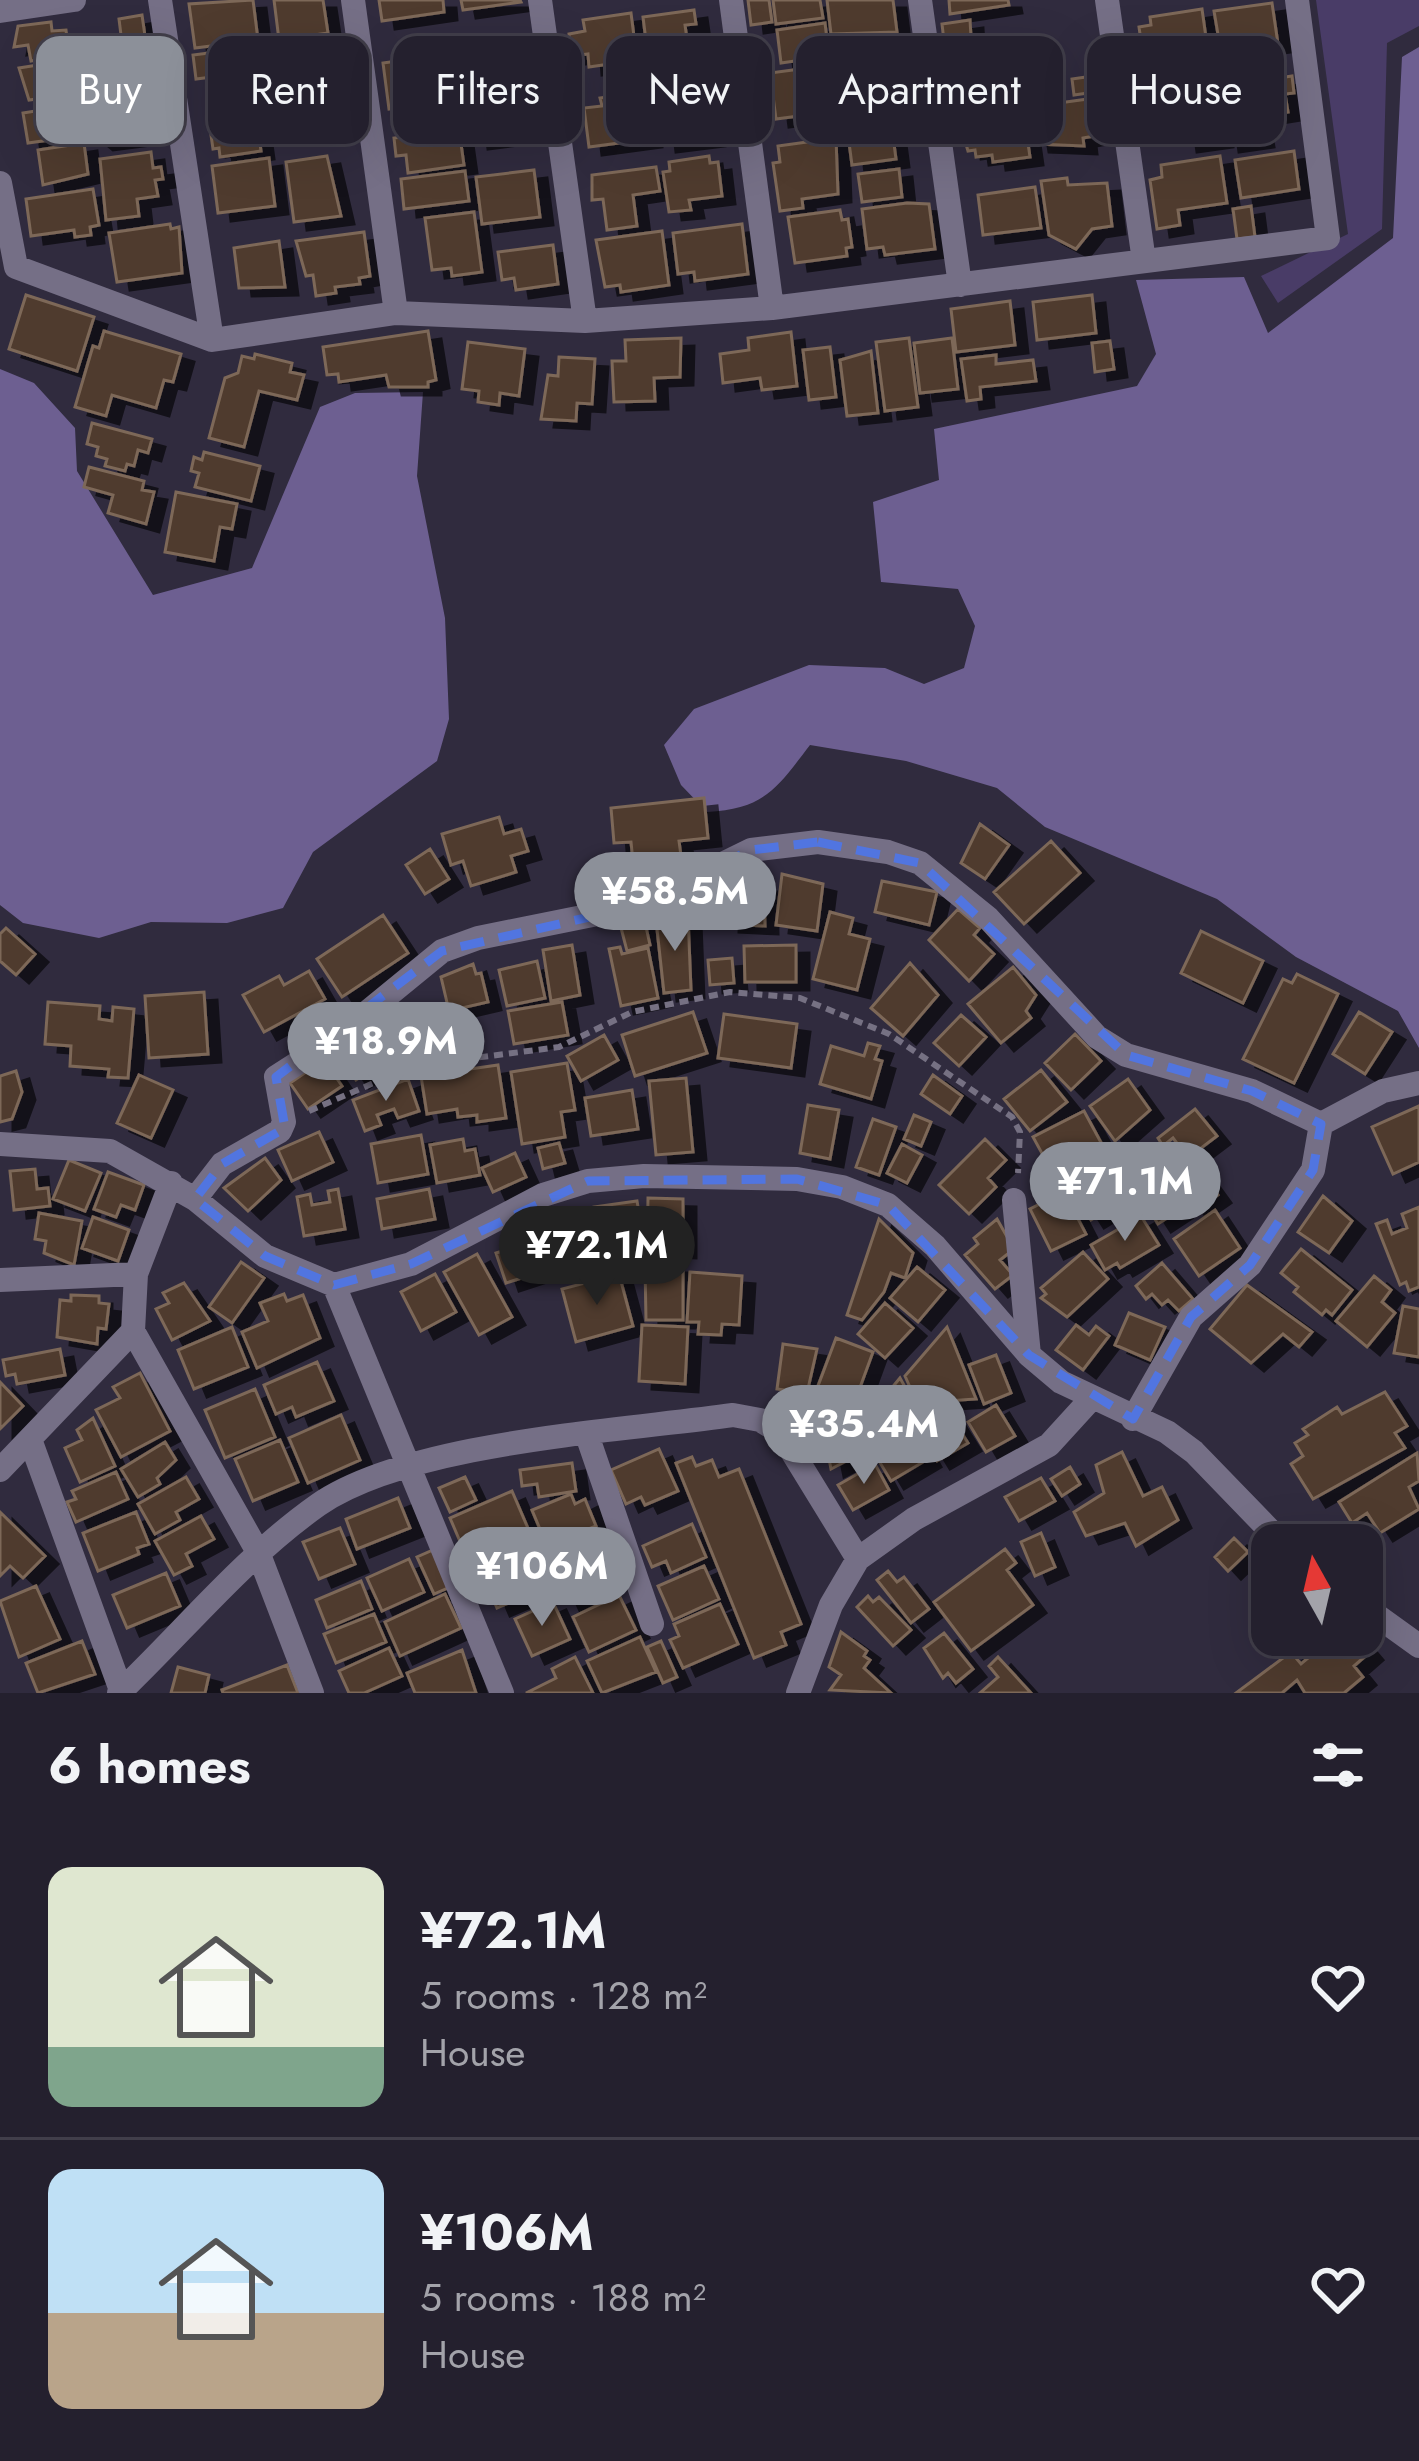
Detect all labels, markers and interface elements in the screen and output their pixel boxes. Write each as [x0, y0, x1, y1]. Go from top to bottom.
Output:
chip: Buy [36, 36, 184, 144]
chip: Rent [208, 36, 369, 144]
chip: Filters [393, 36, 582, 144]
chip: New [606, 36, 772, 144]
chip: Apartment [796, 36, 1063, 144]
chip: House [1087, 36, 1284, 144]
pin: ¥58.5M [577, 852, 773, 954]
text: ¥58.5M [601, 862, 749, 919]
pin: ¥18.9M [288, 1002, 484, 1104]
text: ¥18.9M [314, 1012, 458, 1069]
pin: ¥71.1M [1027, 1142, 1223, 1244]
text: ¥71.1M [1057, 1152, 1193, 1209]
pin: ¥72.1M [499, 1206, 695, 1308]
text: ¥72.1M [526, 1216, 668, 1273]
pin: ¥35.4M [766, 1385, 962, 1487]
text: ¥35.4M [789, 1395, 939, 1452]
north arrow [1251, 1524, 1383, 1656]
map controls [1251, 1524, 1383, 1656]
pin: ¥106M [458, 1527, 626, 1629]
text: ¥106M [476, 1537, 608, 1594]
text: 6 homes [48, 1728, 251, 1802]
icon: filters [1305, 1732, 1371, 1798]
text: ¥72.1M [420, 1893, 606, 1967]
icon: home [144, 1915, 288, 2059]
icon: heart [1305, 1954, 1371, 2020]
text: 5 rooms · 128 m² [420, 1967, 707, 2024]
text: House [420, 2024, 525, 2081]
text: ¥106M [420, 2195, 593, 2269]
icon: home [144, 2217, 288, 2361]
icon: heart [1305, 2256, 1371, 2322]
text: 5 rooms · 188 m² [420, 2269, 706, 2326]
text: House [420, 2326, 525, 2383]

